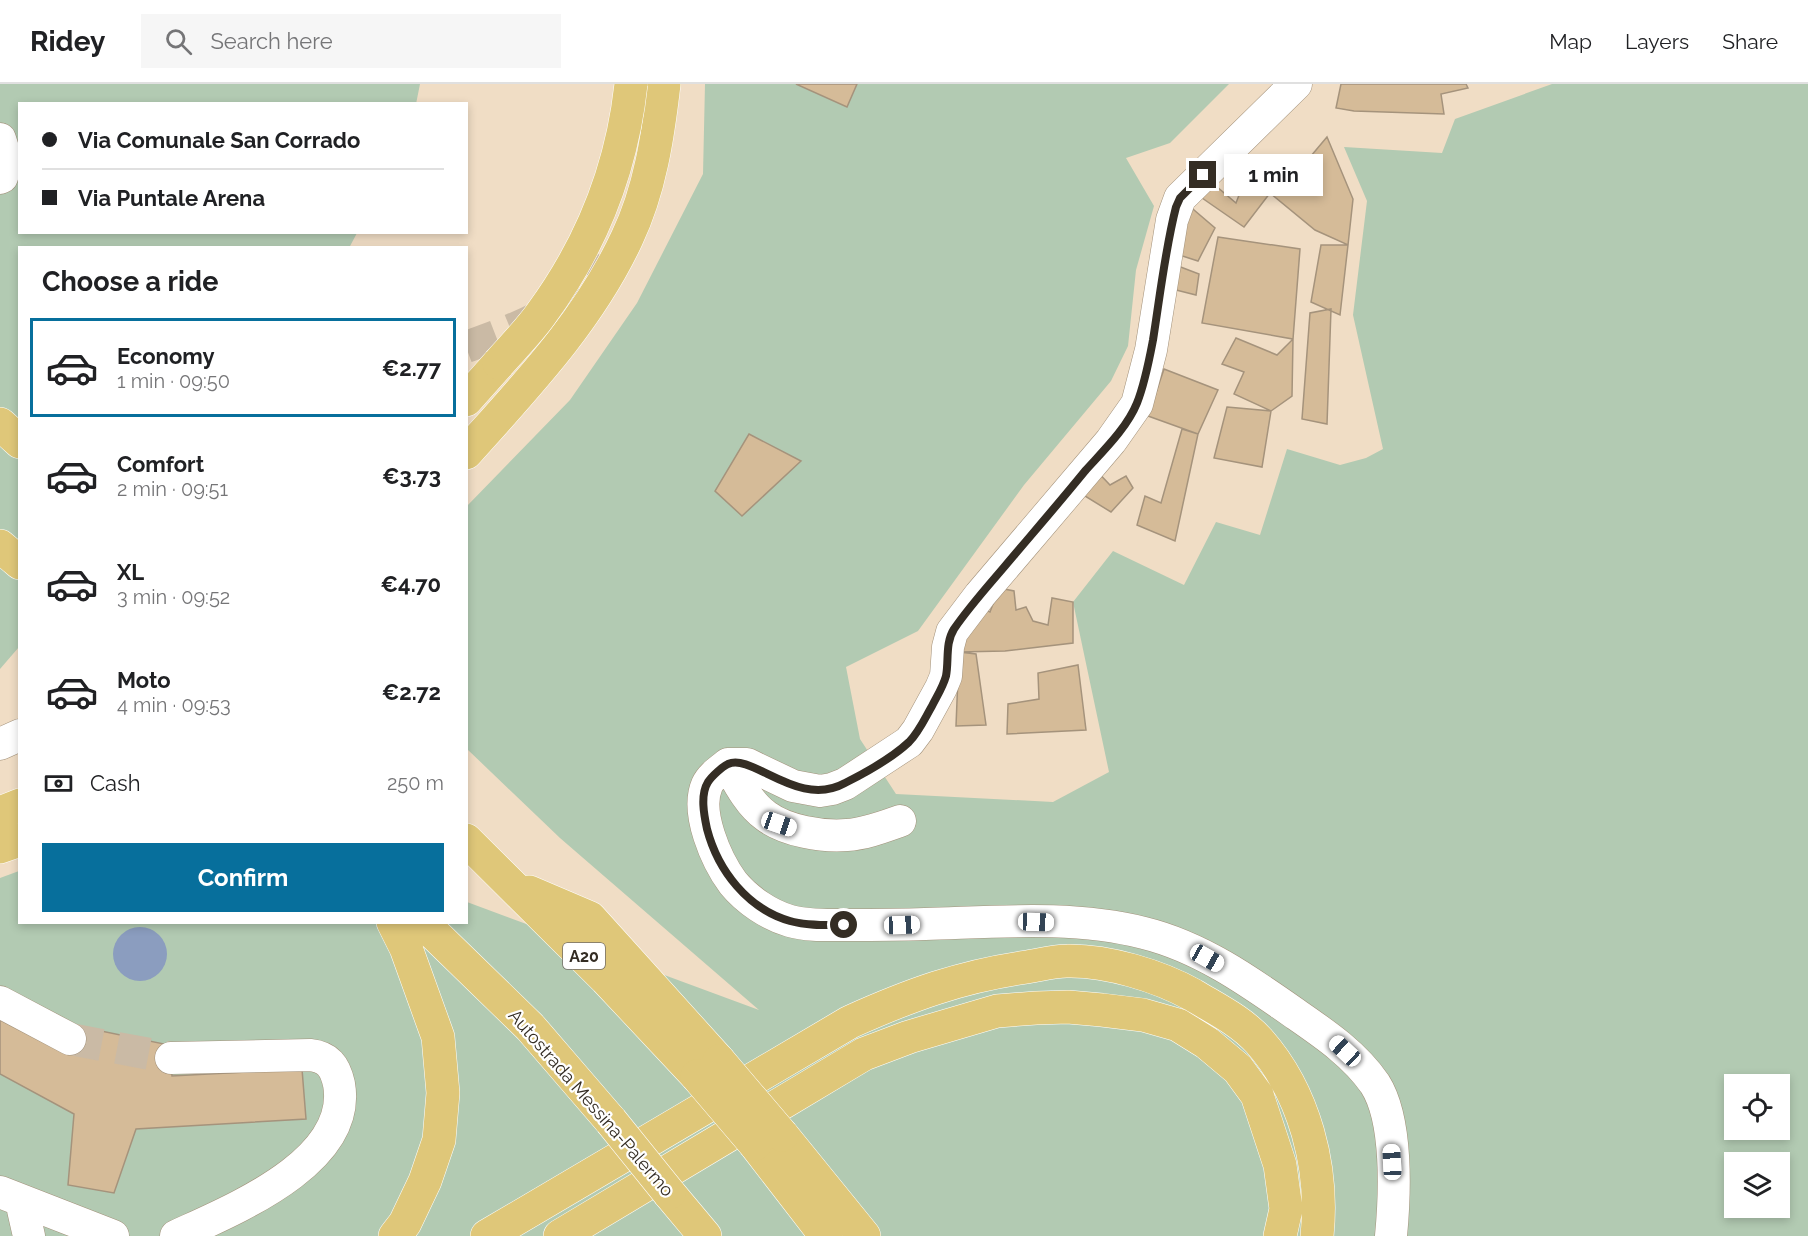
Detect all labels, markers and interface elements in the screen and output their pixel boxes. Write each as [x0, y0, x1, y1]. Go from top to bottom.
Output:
search box [141, 14, 561, 68]
text: Ridey [30, 25, 105, 58]
icon: search [162, 25, 195, 58]
text: Search here [210, 28, 333, 54]
text: Map [1549, 29, 1592, 54]
text: Layers [1625, 29, 1689, 54]
text: Share [1722, 29, 1778, 54]
text: Via Comunale San Corrado [78, 127, 360, 153]
callout: 1 min [1224, 154, 1323, 196]
route end [1189, 161, 1216, 188]
text: 1 min [1248, 163, 1299, 187]
text: Via Puntale Arena [78, 185, 265, 211]
text: Choose a ride [42, 266, 218, 297]
icon: car [45, 341, 99, 395]
text: Economy [117, 343, 215, 369]
text: €2.77 [382, 355, 441, 381]
text: 1 min · 09:50 [117, 369, 230, 393]
icon: car [45, 449, 99, 503]
text: Comfort [117, 451, 204, 477]
text: €3.73 [382, 463, 441, 489]
text: 2 min · 09:51 [117, 477, 228, 501]
icon: car [45, 557, 99, 611]
text: XL [117, 559, 144, 585]
text: €4.70 [381, 571, 441, 597]
text: 3 min · 09:52 [117, 585, 230, 609]
icon: car [45, 665, 99, 719]
text: Moto [117, 667, 171, 693]
text: €2.72 [382, 679, 441, 705]
text: 4 min · 09:53 [117, 693, 231, 717]
icon: cash [42, 767, 75, 800]
text: Cash [90, 770, 141, 796]
text: 250 m [387, 771, 444, 795]
car [759, 810, 799, 838]
button: Confirm [42, 843, 444, 912]
route start [830, 911, 857, 938]
car [1018, 912, 1054, 932]
car [884, 915, 920, 935]
car [1187, 941, 1227, 975]
road number: A20 [563, 943, 605, 969]
street label: Autostrada Messina-Palermo [504, 1005, 679, 1201]
car [1326, 1032, 1364, 1070]
map controls [1724, 1074, 1790, 1218]
button: locate [1724, 1074, 1790, 1140]
car [1382, 1144, 1402, 1180]
button: layers [1724, 1152, 1790, 1218]

